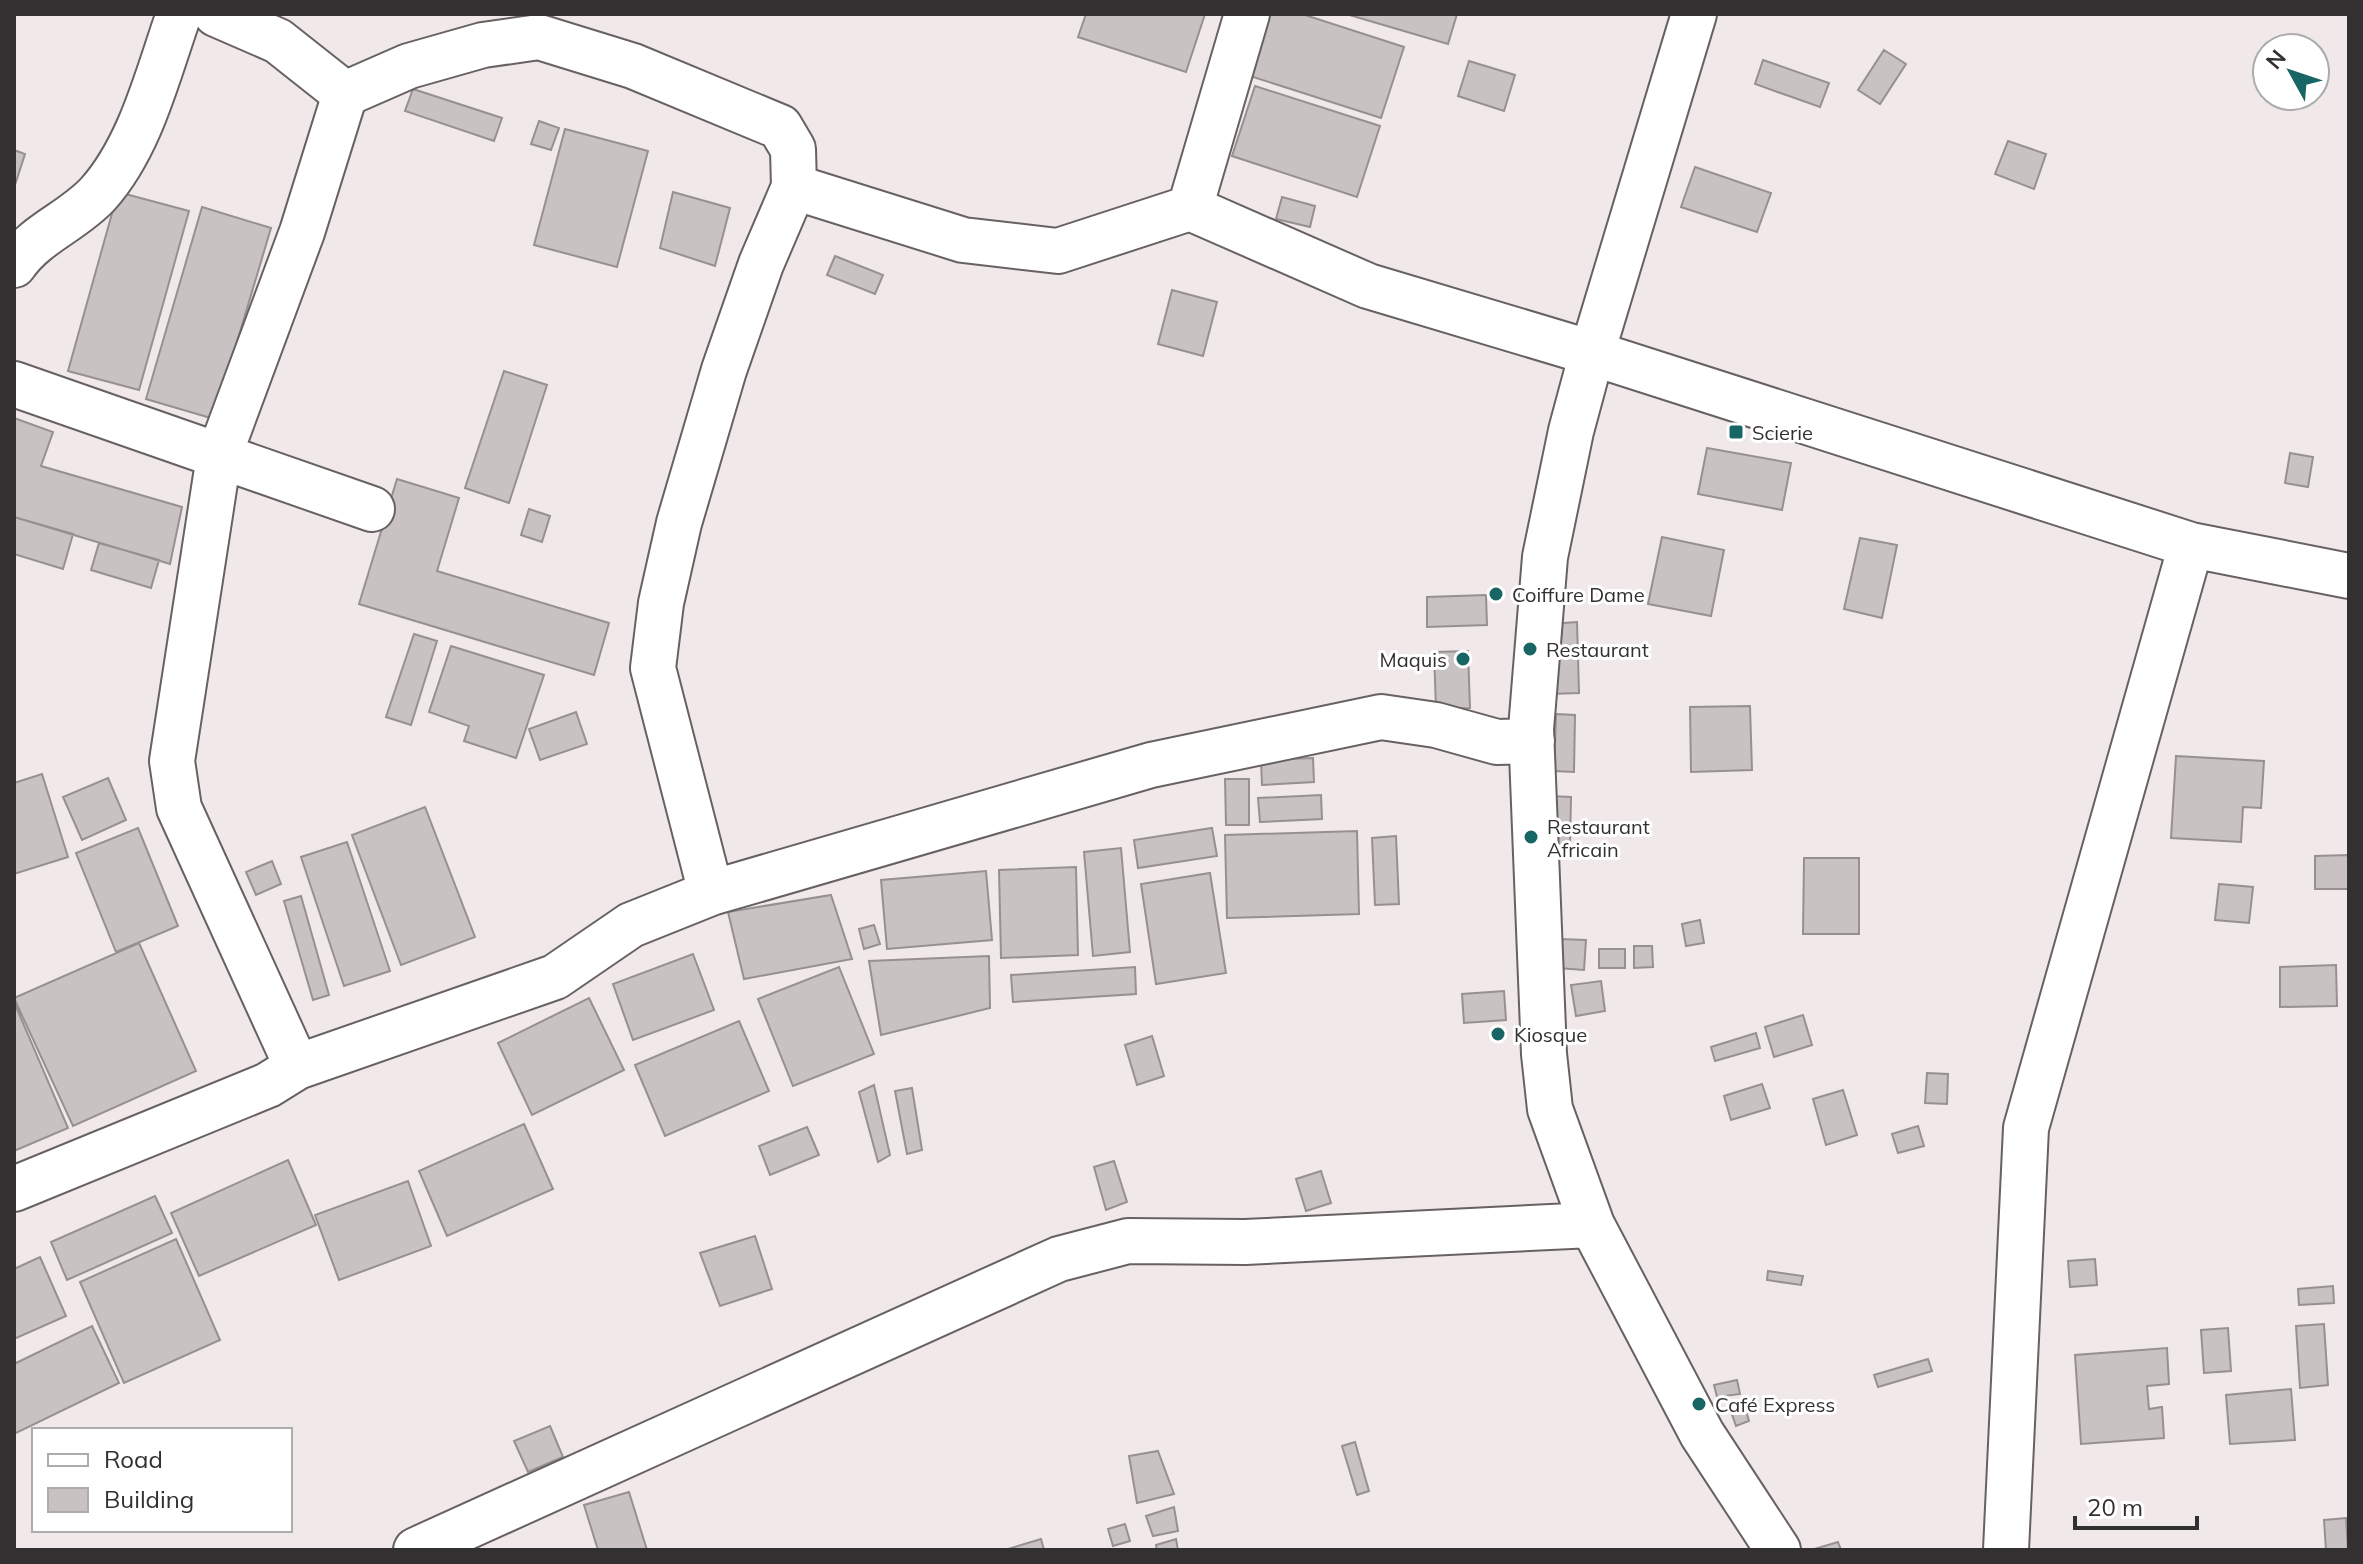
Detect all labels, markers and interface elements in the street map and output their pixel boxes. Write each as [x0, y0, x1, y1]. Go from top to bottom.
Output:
north arrow [2251, 32, 2331, 112]
text: N [2260, 44, 2292, 75]
place label: Scierie [1752, 420, 1813, 445]
marker: Scierie [1727, 423, 1745, 441]
place label: Coiffure Dame [1512, 582, 1645, 607]
marker: Coiffure Dame [1487, 585, 1505, 603]
place label: Restaurant [1546, 637, 1649, 662]
marker: Restaurant [1521, 640, 1539, 658]
place label: Maquis [1380, 647, 1447, 672]
marker: Maquis [1454, 650, 1472, 668]
place label: Restaurant Africain [1547, 814, 1650, 862]
marker: Restaurant Africain [1522, 828, 1540, 846]
place label: Kiosque [1514, 1022, 1587, 1047]
marker: Kiosque [1489, 1025, 1507, 1043]
place label: Café Express [1715, 1392, 1835, 1417]
marker: Café Express [1690, 1395, 1708, 1413]
legend [32, 1428, 292, 1532]
text: Road [104, 1444, 163, 1474]
scale bar [2075, 1480, 2197, 1530]
text: Building [104, 1484, 194, 1514]
text: 20 m [2087, 1492, 2143, 1522]

